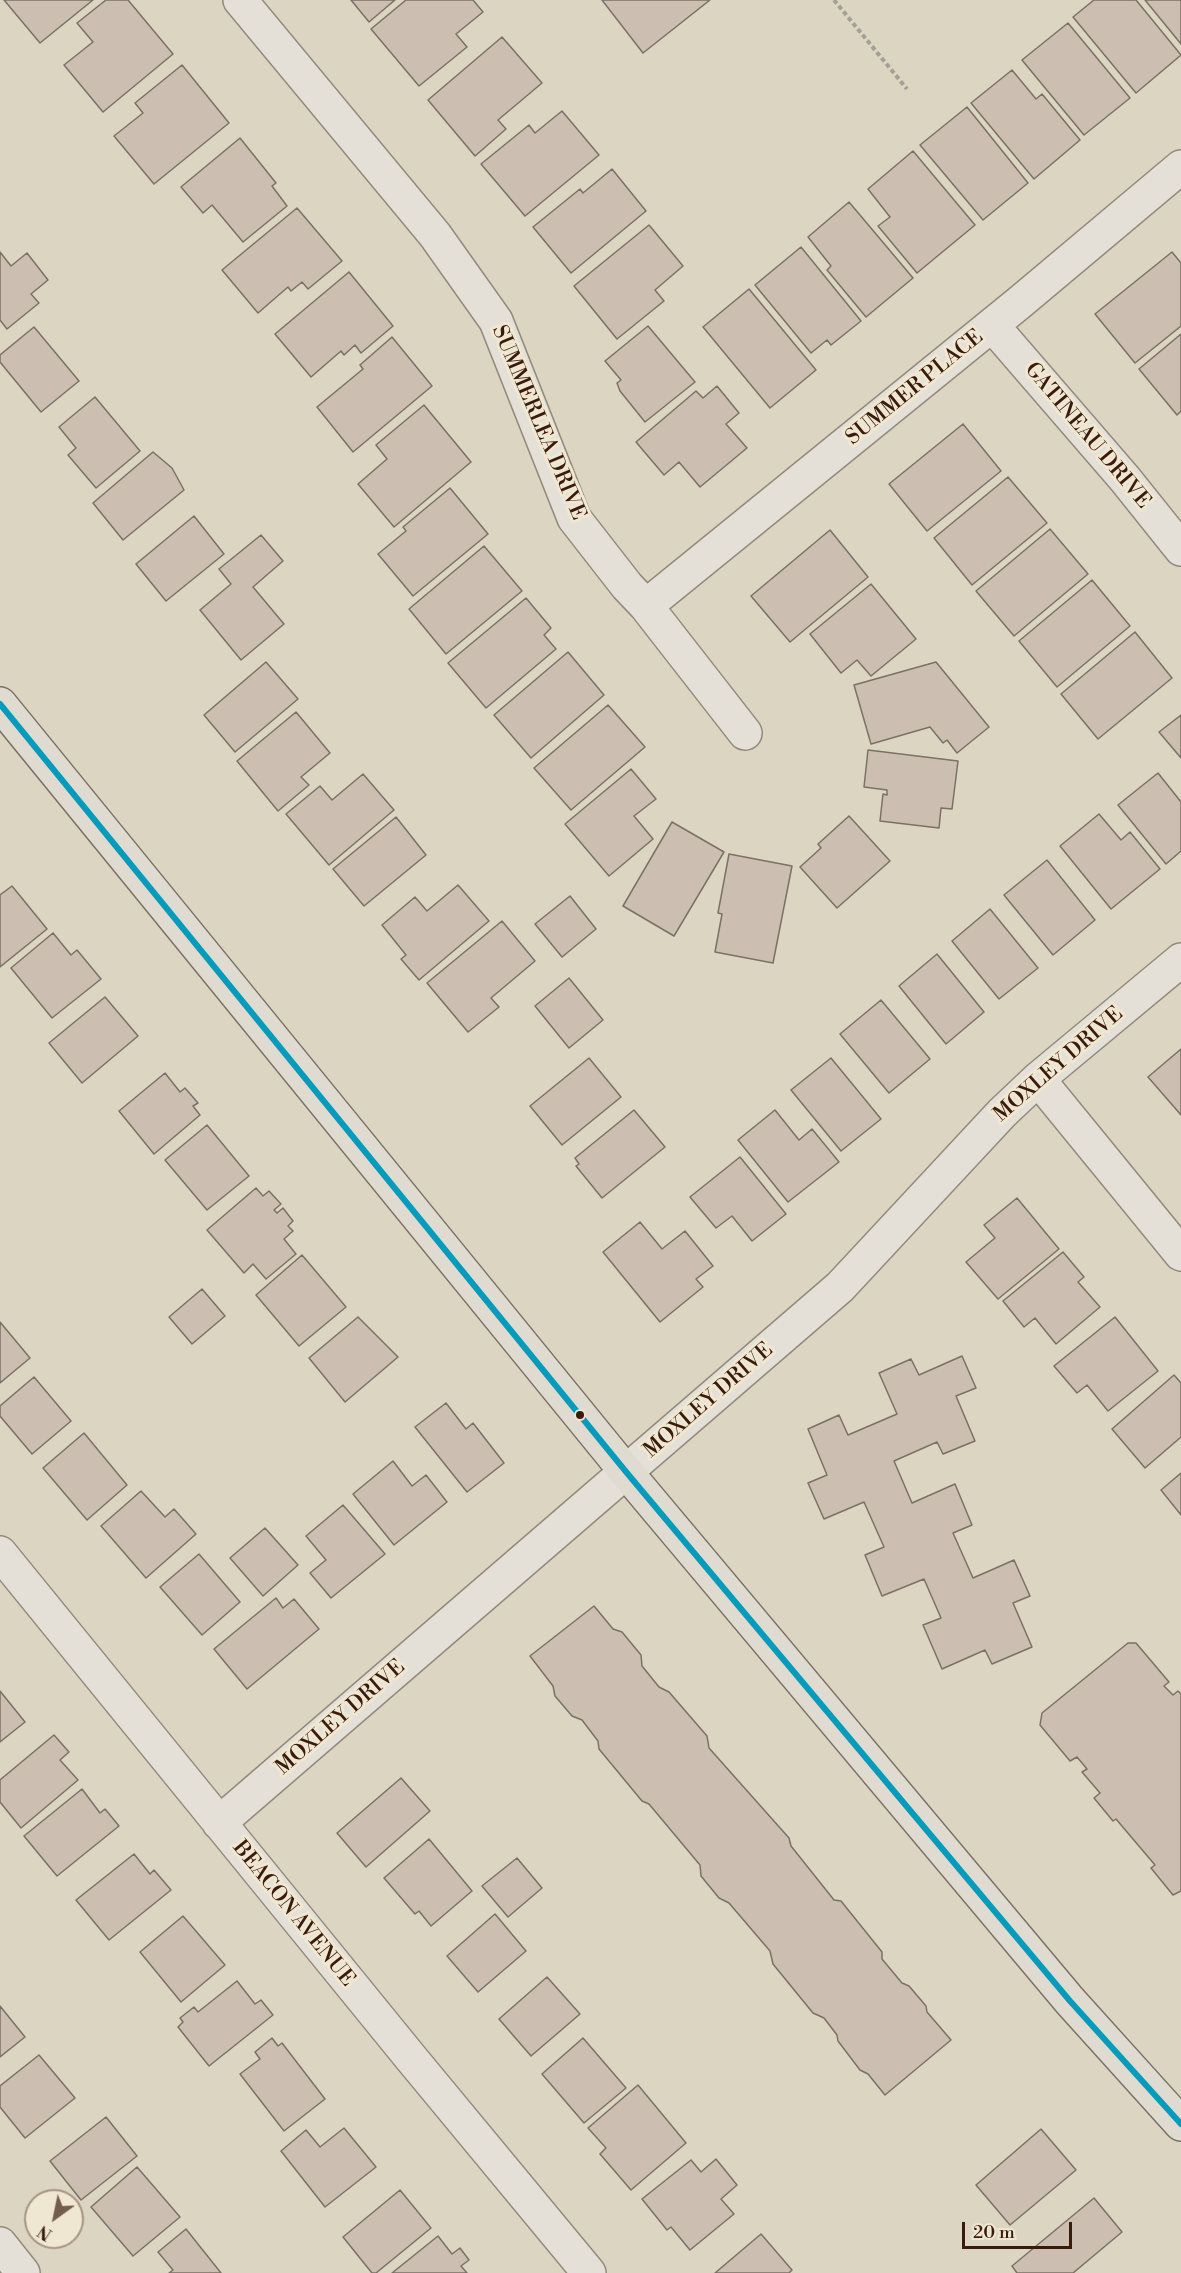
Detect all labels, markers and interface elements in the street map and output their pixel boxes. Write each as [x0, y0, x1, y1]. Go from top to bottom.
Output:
street label: SUMMERLEA DRIVE [486, 322, 590, 524]
street label: SUMMER PLACE [841, 325, 989, 451]
street label: GATINEAU DRIVE [1019, 358, 1155, 514]
street label: MOXLEY DRIVE [989, 1002, 1129, 1128]
street label: MOXLEY DRIVE [639, 1338, 779, 1464]
unlabelled marker [574, 1409, 586, 1421]
street label: MOXLEY DRIVE [271, 1655, 411, 1781]
street label: BEACON AVENUE [227, 1836, 359, 1992]
north arrow [24, 2189, 84, 2249]
scale bar [965, 2210, 1074, 2248]
text: N [35, 2221, 56, 2244]
text: 20 m [973, 2221, 1015, 2244]

